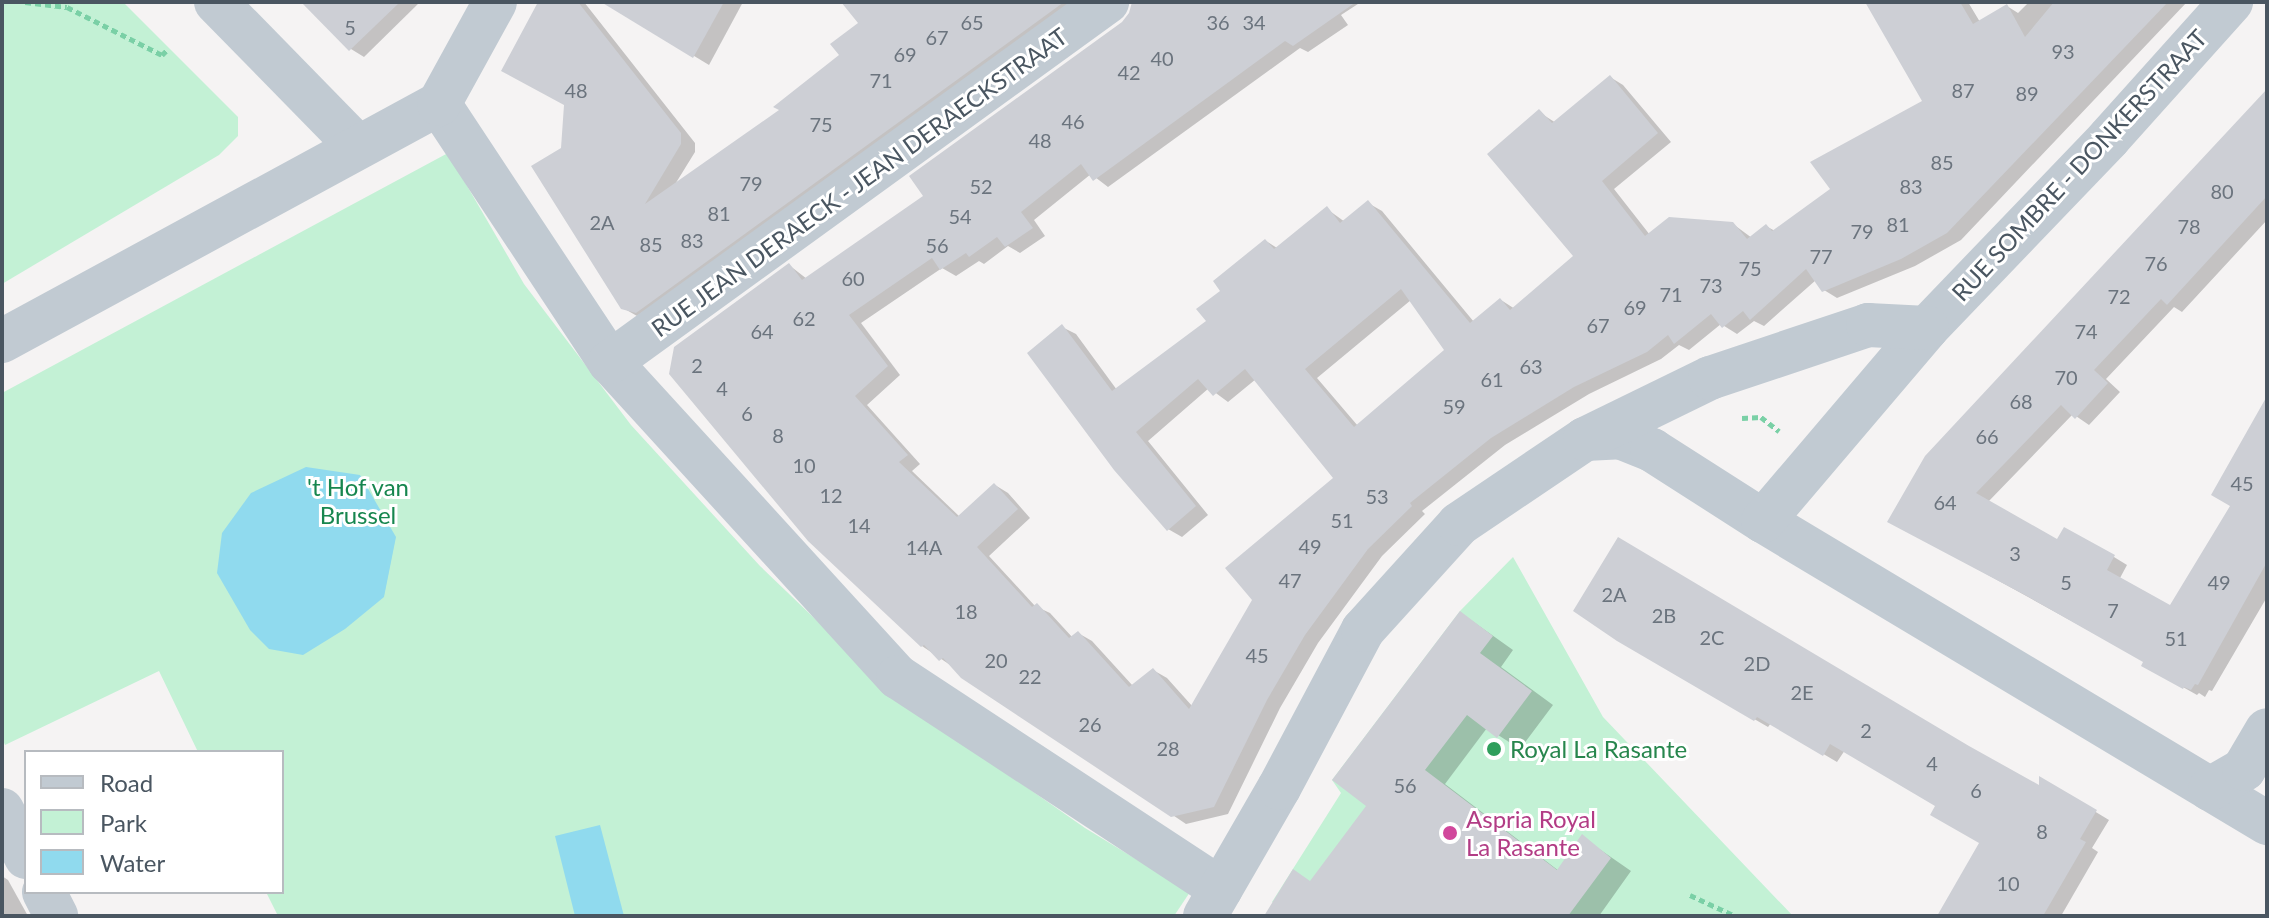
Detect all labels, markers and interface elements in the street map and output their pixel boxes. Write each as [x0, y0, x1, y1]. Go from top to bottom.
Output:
house number: 65 [960, 10, 984, 34]
house number: 36 [1206, 10, 1230, 34]
house number: 34 [1242, 10, 1266, 34]
house number: 5 [344, 15, 356, 39]
street label: RUE JEAN DERAECK - JEAN DERAECKSTRAAT [645, 21, 1073, 343]
street label: RUE SOMBRE - DONKERSTRAAT [1946, 23, 2212, 307]
house number: 67 [925, 25, 949, 49]
house number: 93 [2051, 39, 2075, 63]
house number: 69 [893, 42, 917, 66]
house number: 40 [1150, 46, 1174, 70]
house number: 42 [1117, 60, 1141, 84]
house number: 71 [869, 68, 893, 92]
house number: 48 [564, 78, 588, 102]
house number: 87 [1951, 78, 1975, 102]
house number: 89 [2015, 81, 2039, 105]
house number: 46 [1061, 109, 1085, 133]
house number: 75 [809, 112, 833, 136]
house number: 48 [1028, 128, 1052, 152]
house number: 85 [1930, 150, 1954, 174]
house number: 79 [739, 171, 763, 195]
house number: 52 [969, 174, 993, 198]
house number: 83 [1899, 174, 1923, 198]
house number: 80 [2210, 179, 2234, 203]
house number: 81 [707, 201, 731, 225]
house number: 54 [948, 204, 972, 228]
house number: 2A [589, 210, 615, 234]
house number: 81 [1886, 212, 1910, 236]
house number: 78 [2177, 214, 2201, 238]
house number: 79 [1850, 219, 1874, 243]
house number: 83 [680, 228, 704, 252]
house number: 85 [639, 232, 663, 256]
house number: 56 [925, 233, 949, 257]
house number: 77 [1809, 244, 1833, 268]
house number: 76 [2144, 251, 2168, 275]
house number: 75 [1738, 256, 1762, 280]
house number: 60 [841, 266, 865, 290]
house number: 73 [1699, 273, 1723, 297]
house number: 71 [1659, 282, 1683, 306]
house number: 72 [2107, 284, 2131, 308]
house number: 69 [1623, 295, 1647, 319]
house number: 62 [792, 306, 816, 330]
house number: 67 [1586, 313, 1610, 337]
house number: 64 [750, 319, 774, 343]
house number: 74 [2074, 319, 2098, 343]
house number: 2 [691, 353, 703, 377]
house number: 63 [1519, 354, 1543, 378]
house number: 70 [2054, 365, 2078, 389]
house number: 61 [1480, 367, 1504, 391]
house number: 4 [716, 376, 728, 400]
house number: 68 [2009, 389, 2033, 413]
house number: 59 [1442, 394, 1466, 418]
house number: 6 [741, 401, 753, 425]
house number: 8 [772, 423, 784, 447]
house number: 66 [1975, 424, 1999, 448]
house number: 10 [792, 453, 816, 477]
house number: 45 [2230, 471, 2254, 495]
park label: 't Hof van Brussel [307, 473, 409, 529]
house number: 12 [819, 483, 843, 507]
house number: 53 [1365, 484, 1389, 508]
house number: 64 [1933, 490, 1957, 514]
house number: 51 [1330, 508, 1354, 532]
house number: 14 [847, 513, 871, 537]
house number: 49 [1298, 534, 1322, 558]
house number: 14A [906, 535, 942, 559]
house number: 3 [2009, 541, 2021, 565]
house number: 47 [1278, 568, 1302, 592]
house number: 5 [2060, 570, 2072, 594]
house number: 49 [2207, 570, 2231, 594]
house number: 2A [1601, 582, 1627, 606]
house number: 7 [2107, 598, 2119, 622]
house number: 18 [954, 599, 978, 623]
house number: 2B [1652, 603, 1676, 627]
house number: 2C [1700, 625, 1724, 649]
house number: 51 [2164, 626, 2188, 650]
house number: 45 [1245, 643, 1269, 667]
house number: 20 [984, 648, 1008, 672]
house number: 2D [1744, 651, 1770, 675]
house number: 22 [1018, 664, 1042, 688]
house number: 2E [1790, 680, 1814, 704]
house number: 26 [1078, 712, 1102, 736]
house number: 2 [1860, 718, 1872, 742]
place label: Royal La Rasante [1510, 735, 1687, 763]
house number: 28 [1156, 736, 1180, 760]
marker: Royal La Rasante [1485, 740, 1503, 758]
legend [24, 750, 284, 894]
house number: 4 [1926, 751, 1938, 775]
text: Road [100, 768, 153, 797]
house number: 56 [1393, 773, 1417, 797]
house number: 6 [1970, 778, 1982, 802]
place label: Aspria Royal La Rasante [1466, 805, 1596, 861]
text: Park [100, 808, 147, 837]
house number: 8 [2036, 819, 2048, 843]
marker: Aspria Royal La Rasante [1441, 824, 1459, 842]
text: Water [100, 848, 165, 877]
house number: 10 [1996, 871, 2020, 895]

